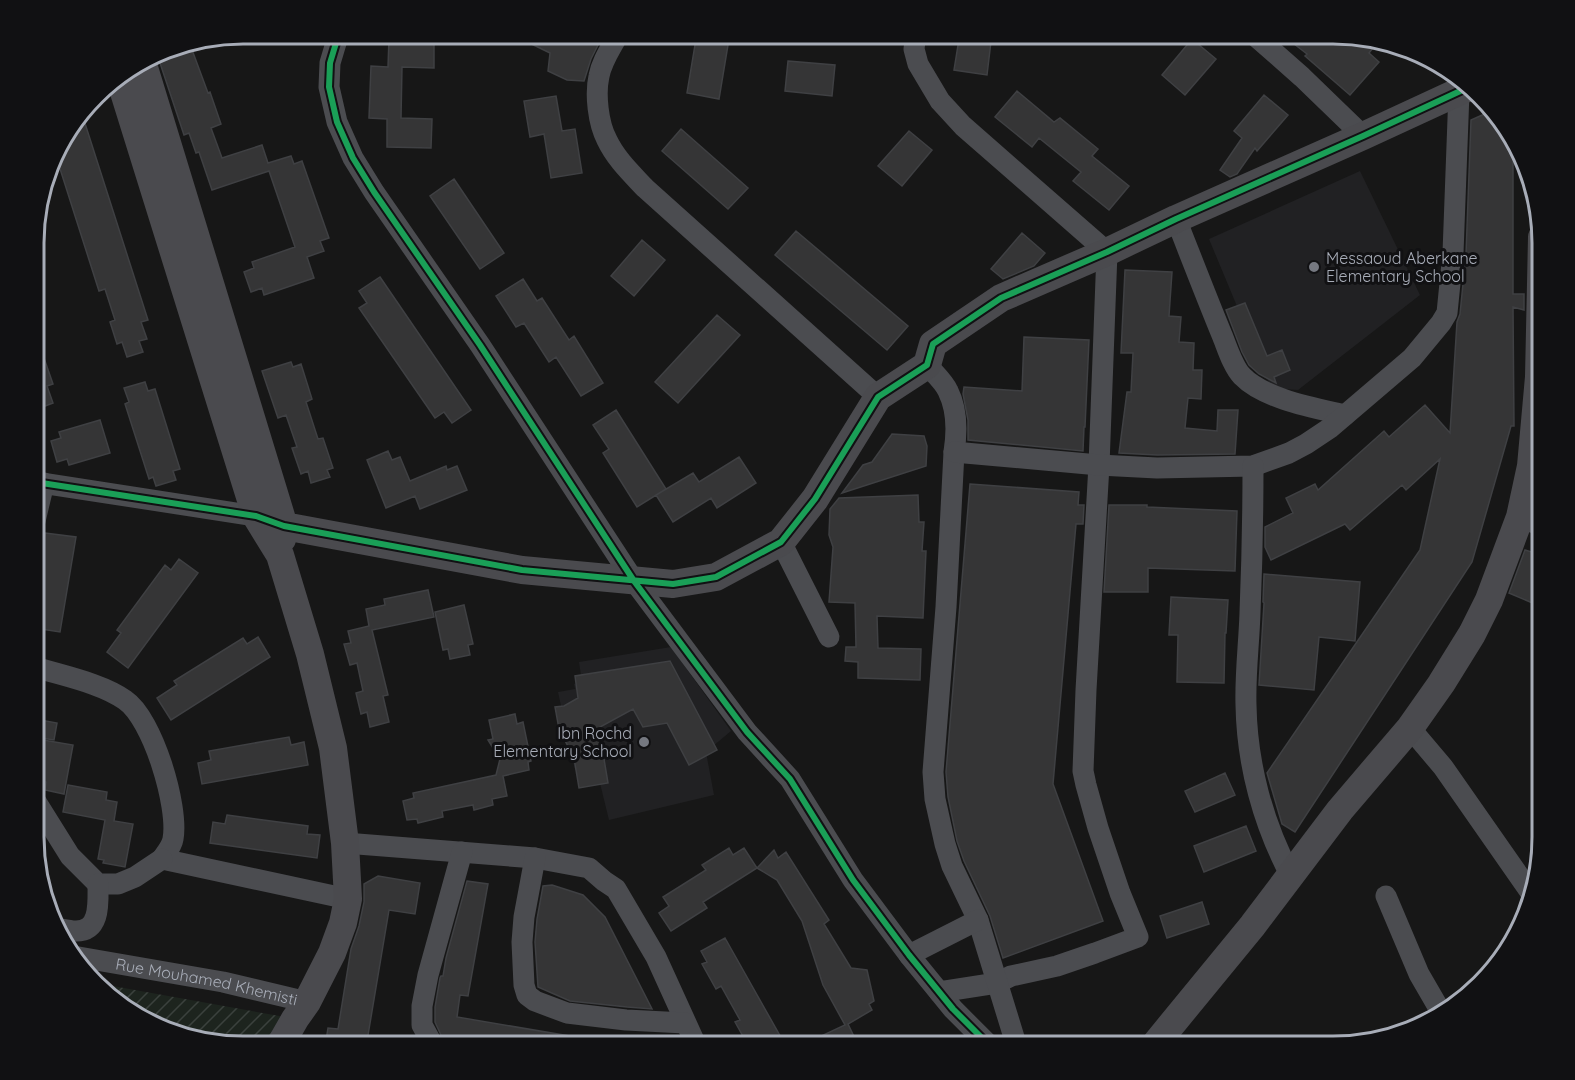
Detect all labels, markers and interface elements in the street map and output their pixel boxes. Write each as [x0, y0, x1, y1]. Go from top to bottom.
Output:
place label: Messaoud Aberkane Elementary School [1326, 248, 1478, 286]
marker: Messaoud Aberkane Elementary School [1307, 260, 1321, 274]
place label: Ibn Rochd Elementary School [493, 723, 632, 761]
marker: Ibn Rochd Elementary School [637, 735, 651, 749]
street label: Rue Mouhamed Khemisti [114, 954, 300, 1009]

